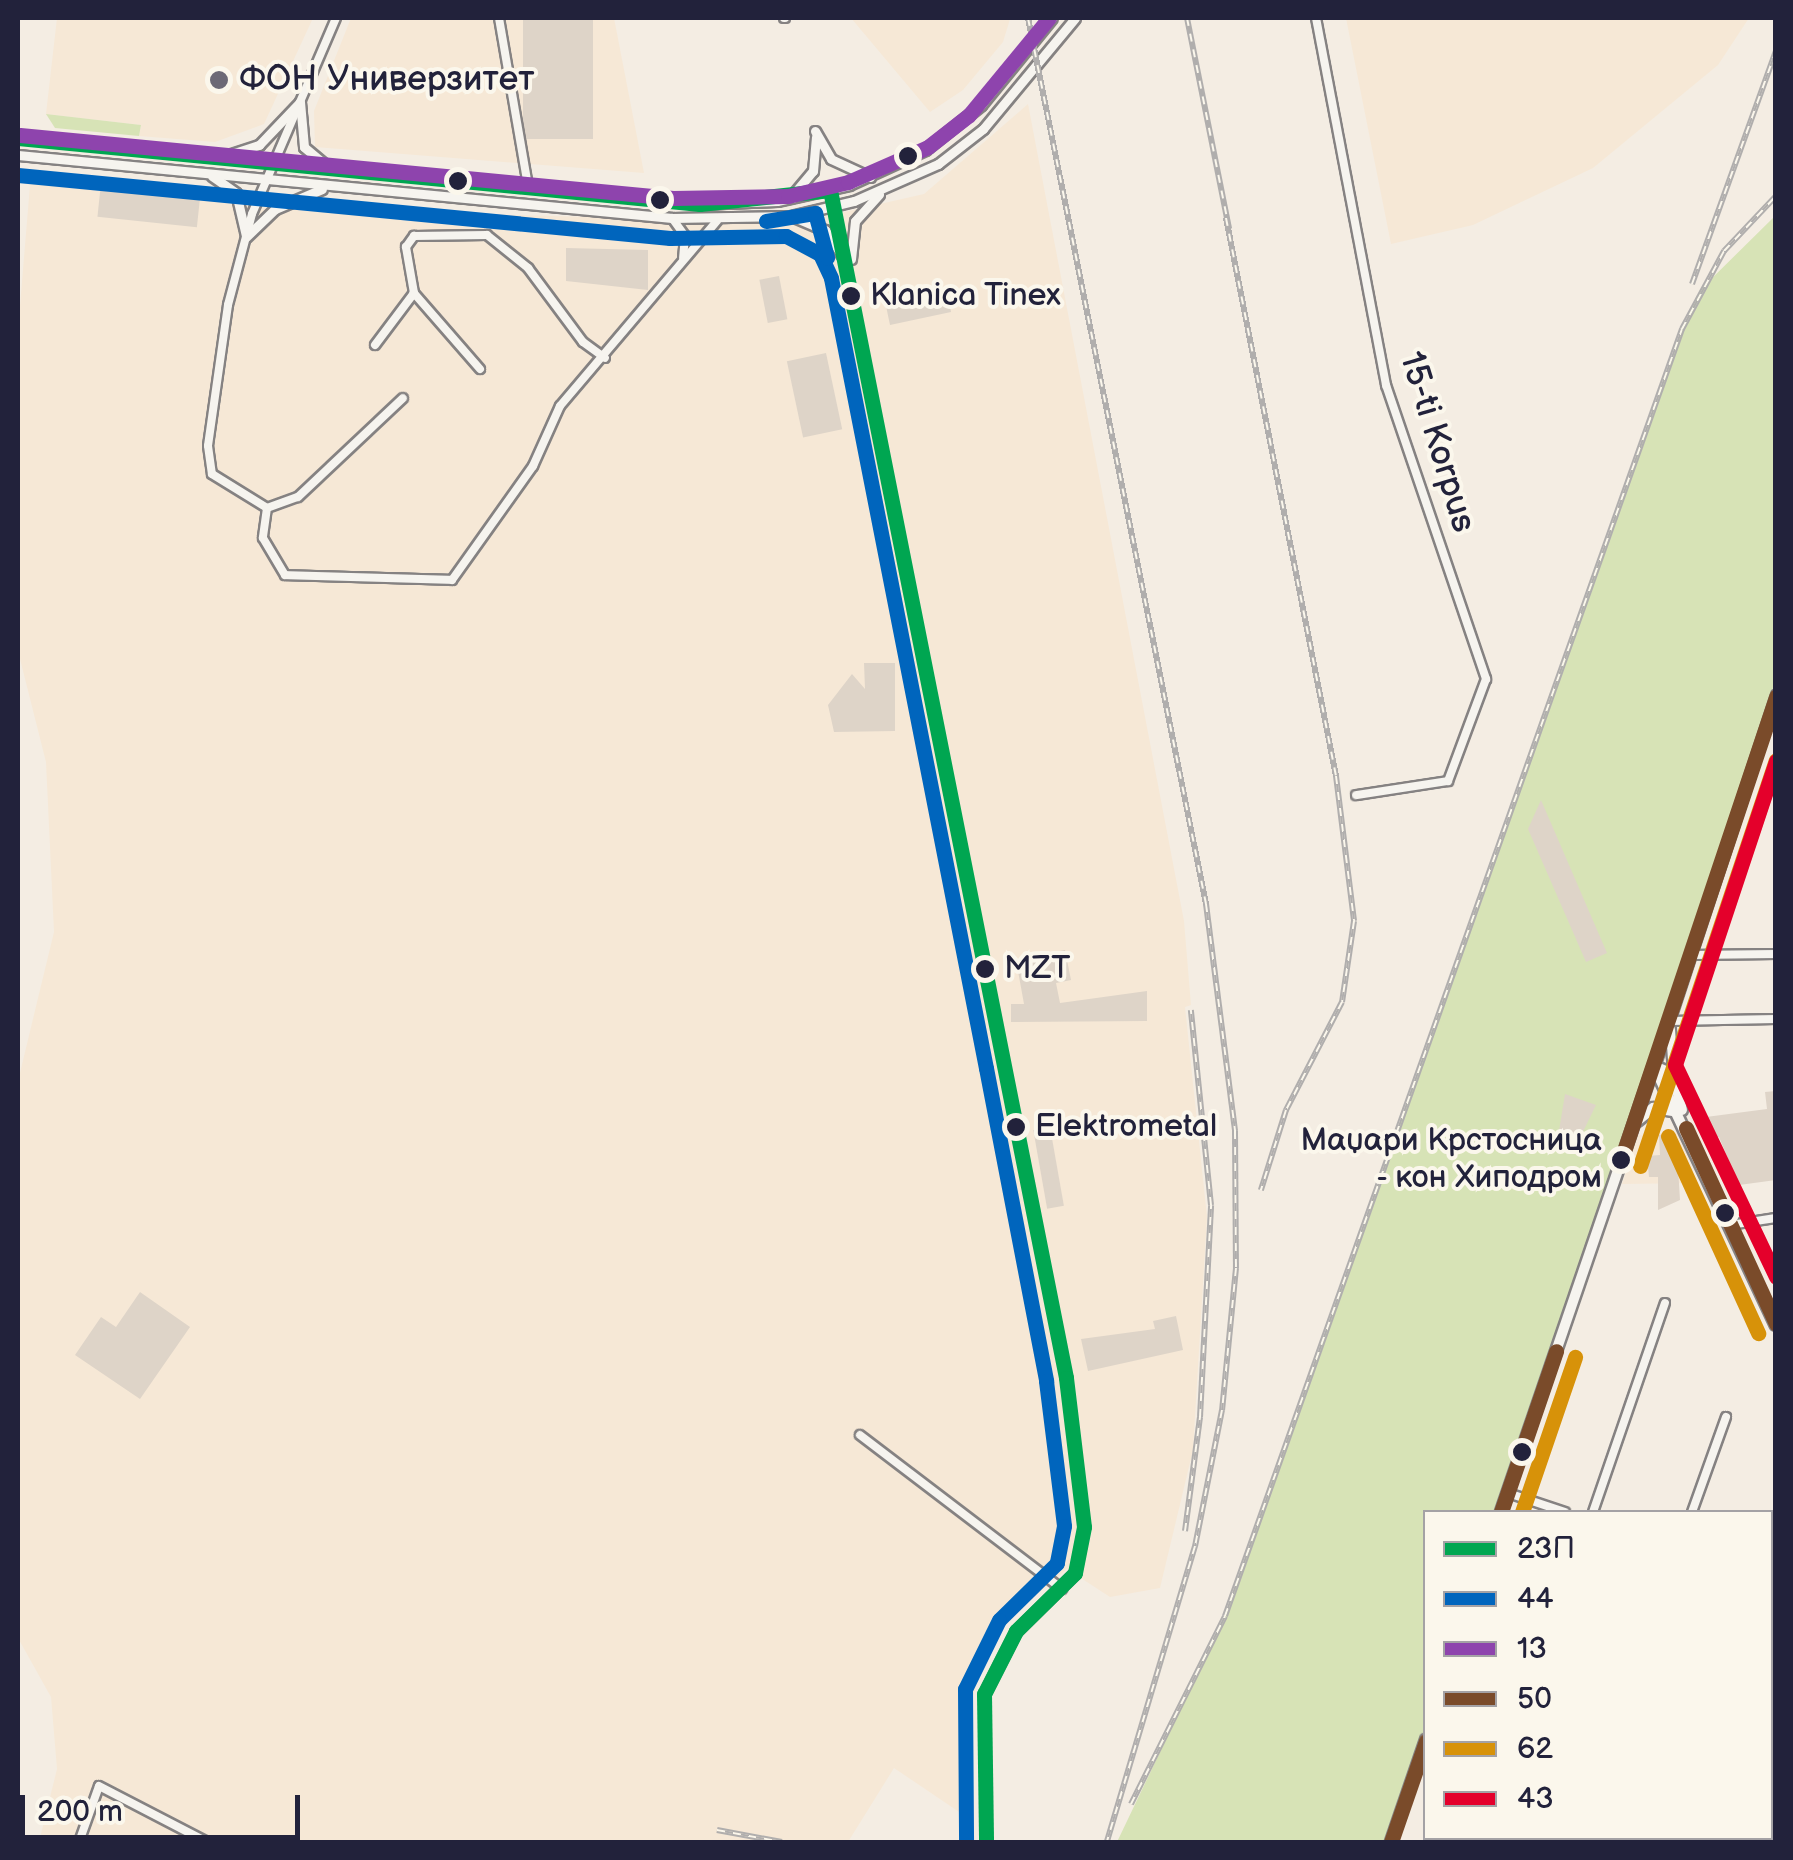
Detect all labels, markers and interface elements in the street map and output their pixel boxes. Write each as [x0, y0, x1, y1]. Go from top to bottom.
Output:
place label: ФОН Универзитет [239, 59, 534, 101]
marker: ФОН Универзитет [208, 69, 230, 91]
unlabelled marker [898, 146, 918, 166]
unlabelled marker [448, 171, 468, 191]
unlabelled marker [650, 190, 670, 210]
place label: Klanica Tinex [870, 277, 1062, 315]
marker: Klanica Tinex [841, 286, 861, 306]
street label: 15-ti Korpus [1390, 347, 1484, 537]
place label: MZT [1004, 950, 1070, 988]
marker: MZT [975, 959, 995, 979]
place label: Elektrometal [1035, 1108, 1217, 1146]
marker: Elektrometal [1006, 1117, 1026, 1137]
place label: Маџари Крстосница - кон Хиподром [1300, 1123, 1602, 1198]
marker: Маџари Крстосница - кон Хиподром [1611, 1150, 1631, 1170]
unlabelled marker [1715, 1203, 1735, 1223]
unlabelled marker [1512, 1442, 1532, 1462]
legend [1423, 1510, 1773, 1840]
text: 23П [1517, 1531, 1575, 1567]
text: 44 [1517, 1581, 1554, 1617]
text: 13 [1517, 1631, 1547, 1667]
text: 50 [1517, 1681, 1552, 1717]
text: 62 [1517, 1731, 1553, 1767]
scale bar [25, 1775, 305, 1837]
text: 43 [1517, 1781, 1554, 1817]
text: 200 m [37, 1794, 123, 1830]

